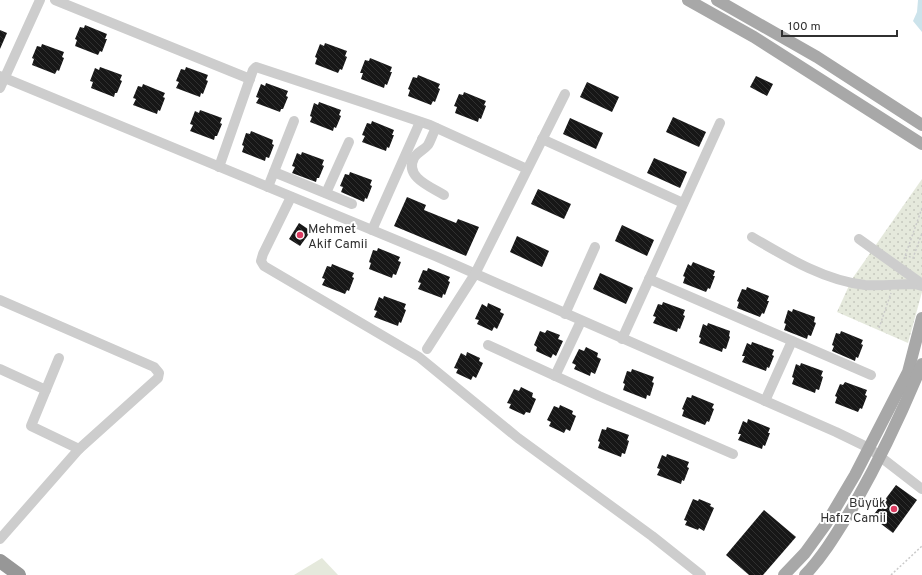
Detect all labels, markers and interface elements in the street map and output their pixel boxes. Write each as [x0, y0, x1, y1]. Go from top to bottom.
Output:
scale bar [782, 12, 897, 38]
text: 100 m [788, 19, 821, 35]
place label: Mehmet Akif Camii [308, 222, 367, 253]
marker: Mehmet Akif Camii [295, 230, 305, 240]
place label: Büyük Hafız Camii [820, 496, 886, 527]
marker: Büyük Hafız Camii [889, 504, 899, 514]

